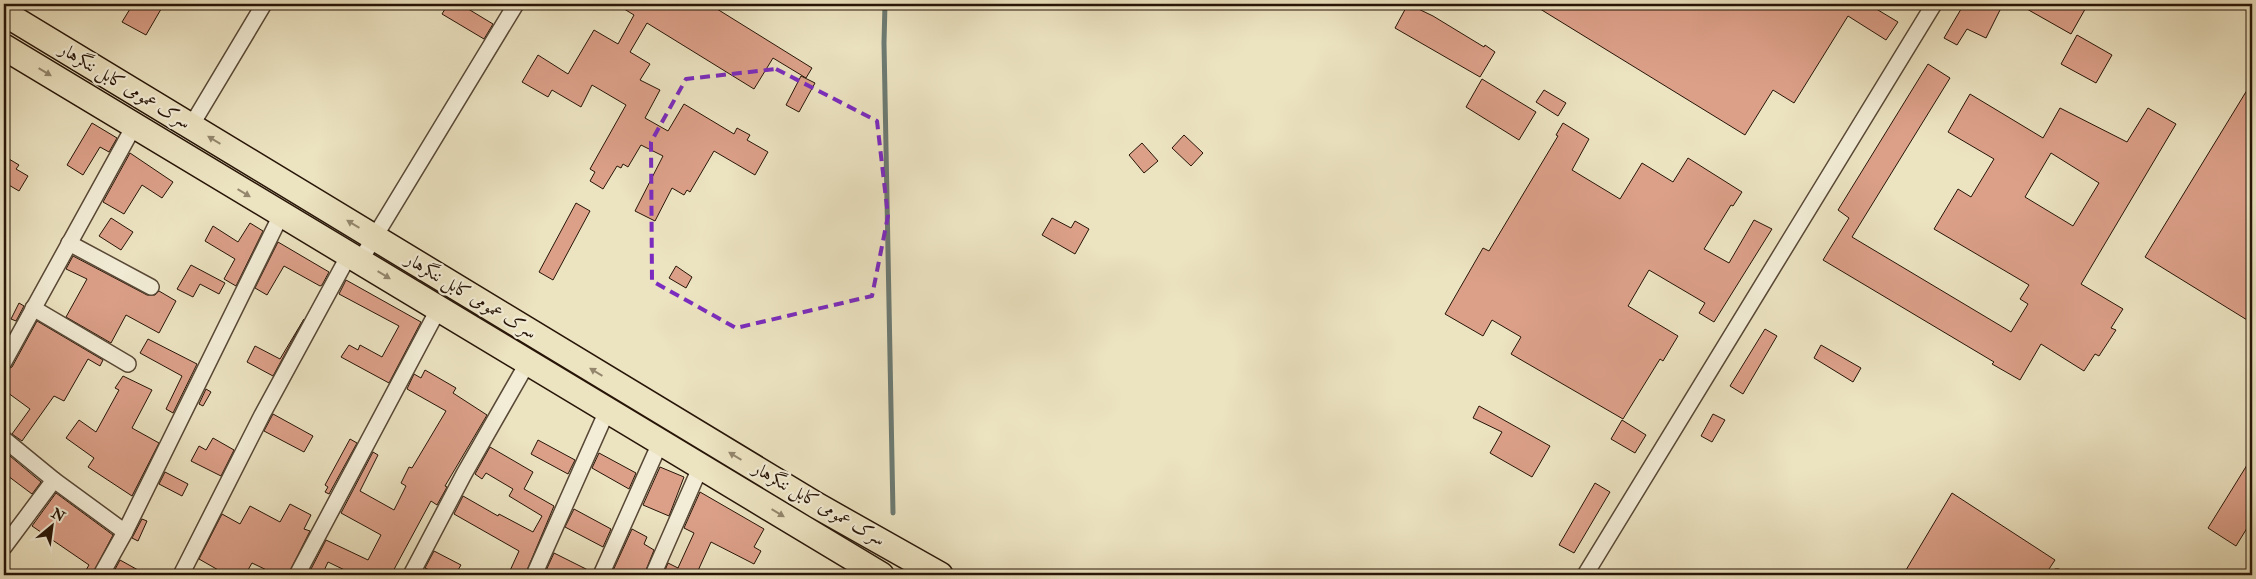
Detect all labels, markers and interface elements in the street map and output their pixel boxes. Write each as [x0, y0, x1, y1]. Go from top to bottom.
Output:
street label: سرک عمومی کابل ننگرهار [53, 37, 195, 135]
one-way arrow [39, 68, 52, 77]
one-way arrow [207, 135, 220, 144]
one-way arrow [238, 188, 251, 197]
one-way arrow [346, 219, 359, 228]
street label: سرک عمومی کابل ننگرهار [399, 247, 541, 345]
one-way arrow [378, 271, 391, 280]
one-way arrow [590, 367, 603, 376]
one-way arrow [729, 451, 742, 460]
street label: سرک عمومی کابل ننگرهار [746, 456, 889, 552]
north arrow [28, 502, 78, 552]
text: N [48, 504, 68, 526]
one-way arrow [771, 509, 784, 518]

